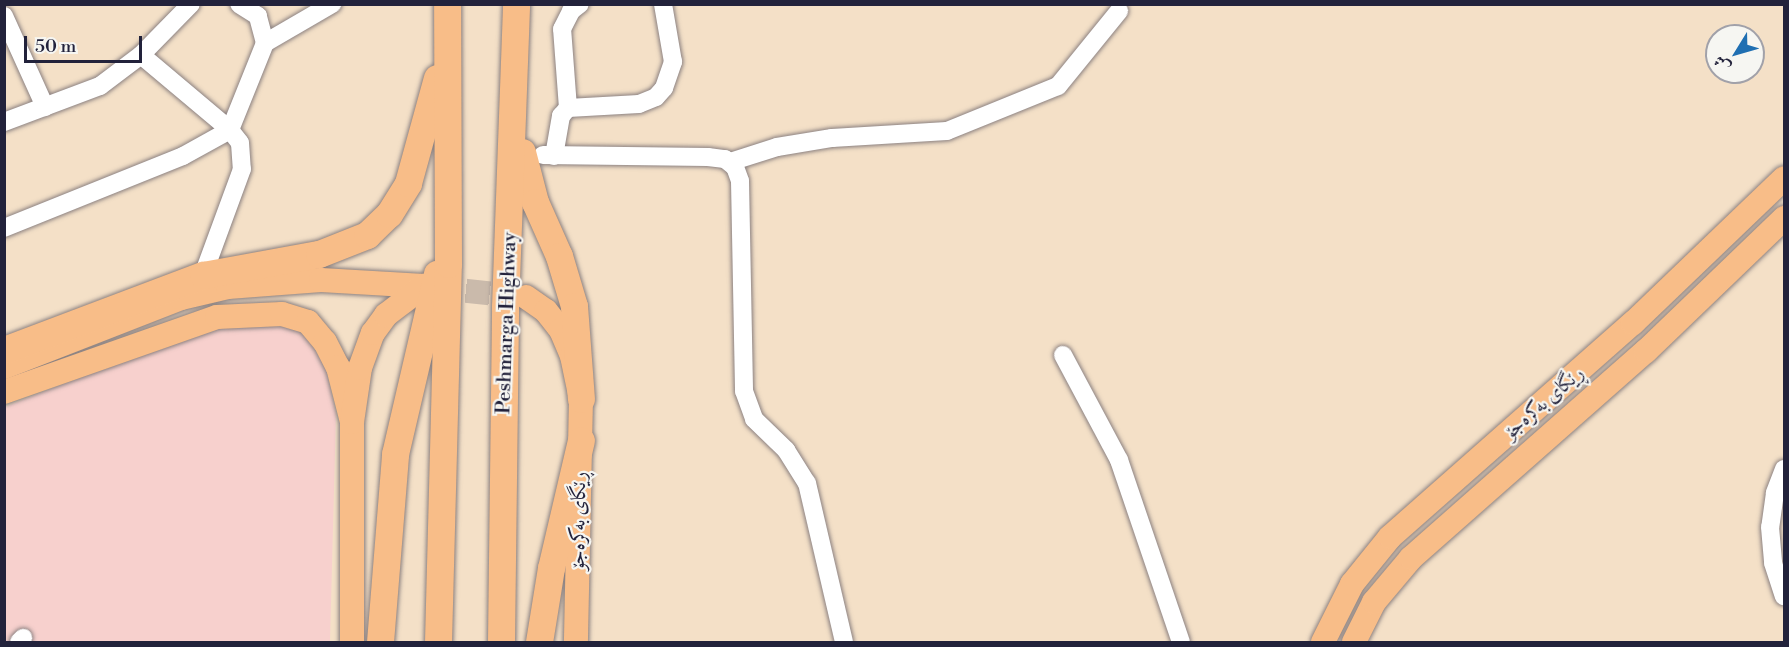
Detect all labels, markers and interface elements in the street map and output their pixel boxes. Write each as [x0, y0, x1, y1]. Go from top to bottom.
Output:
scale bar [27, 24, 146, 62]
north arrow [1705, 24, 1765, 84]
text: 50 m [35, 35, 76, 58]
text: ش [1709, 51, 1735, 76]
street label: Peshmarga Highway [492, 231, 522, 415]
street label: ڕێگای بەکرەجۆ [1499, 362, 1589, 444]
street label: ڕێگای بەکرەجۆ [566, 471, 592, 571]

